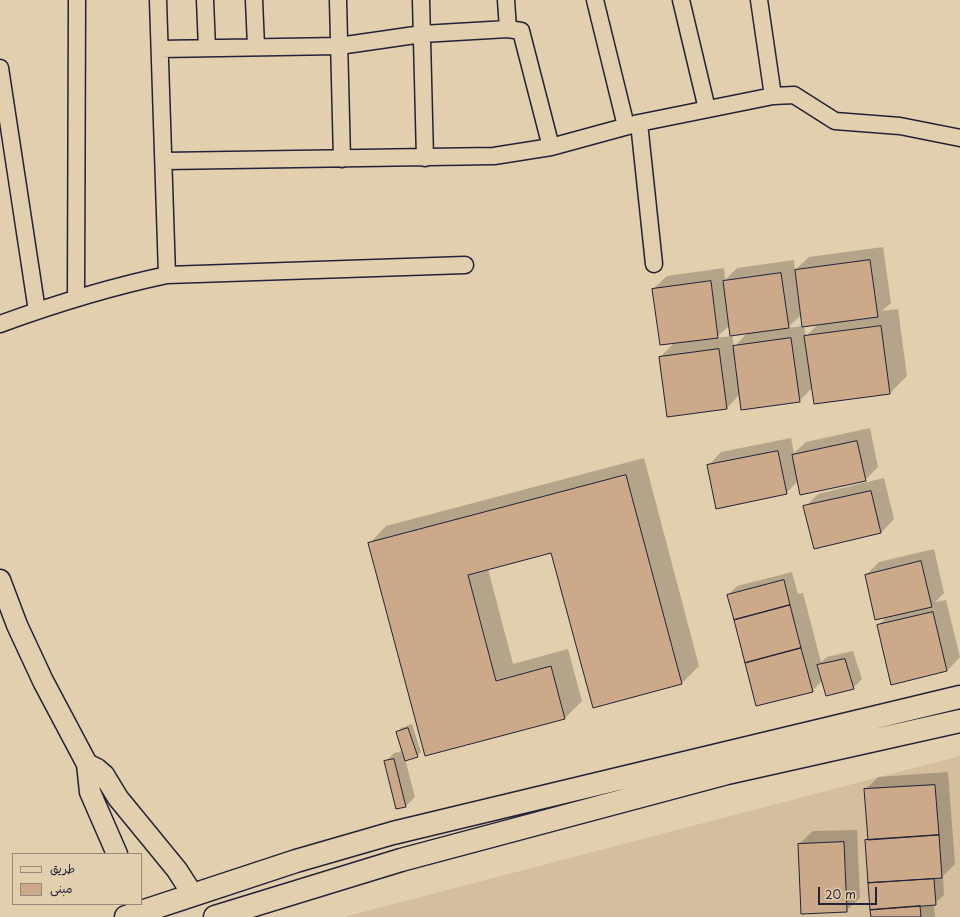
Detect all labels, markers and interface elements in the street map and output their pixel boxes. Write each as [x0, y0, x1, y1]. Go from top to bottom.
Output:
legend [12, 853, 142, 905]
text: طريق [50, 859, 75, 877]
text: مبنى [50, 879, 73, 897]
scale bar [820, 879, 879, 905]
text: 20 m [825, 885, 856, 903]

